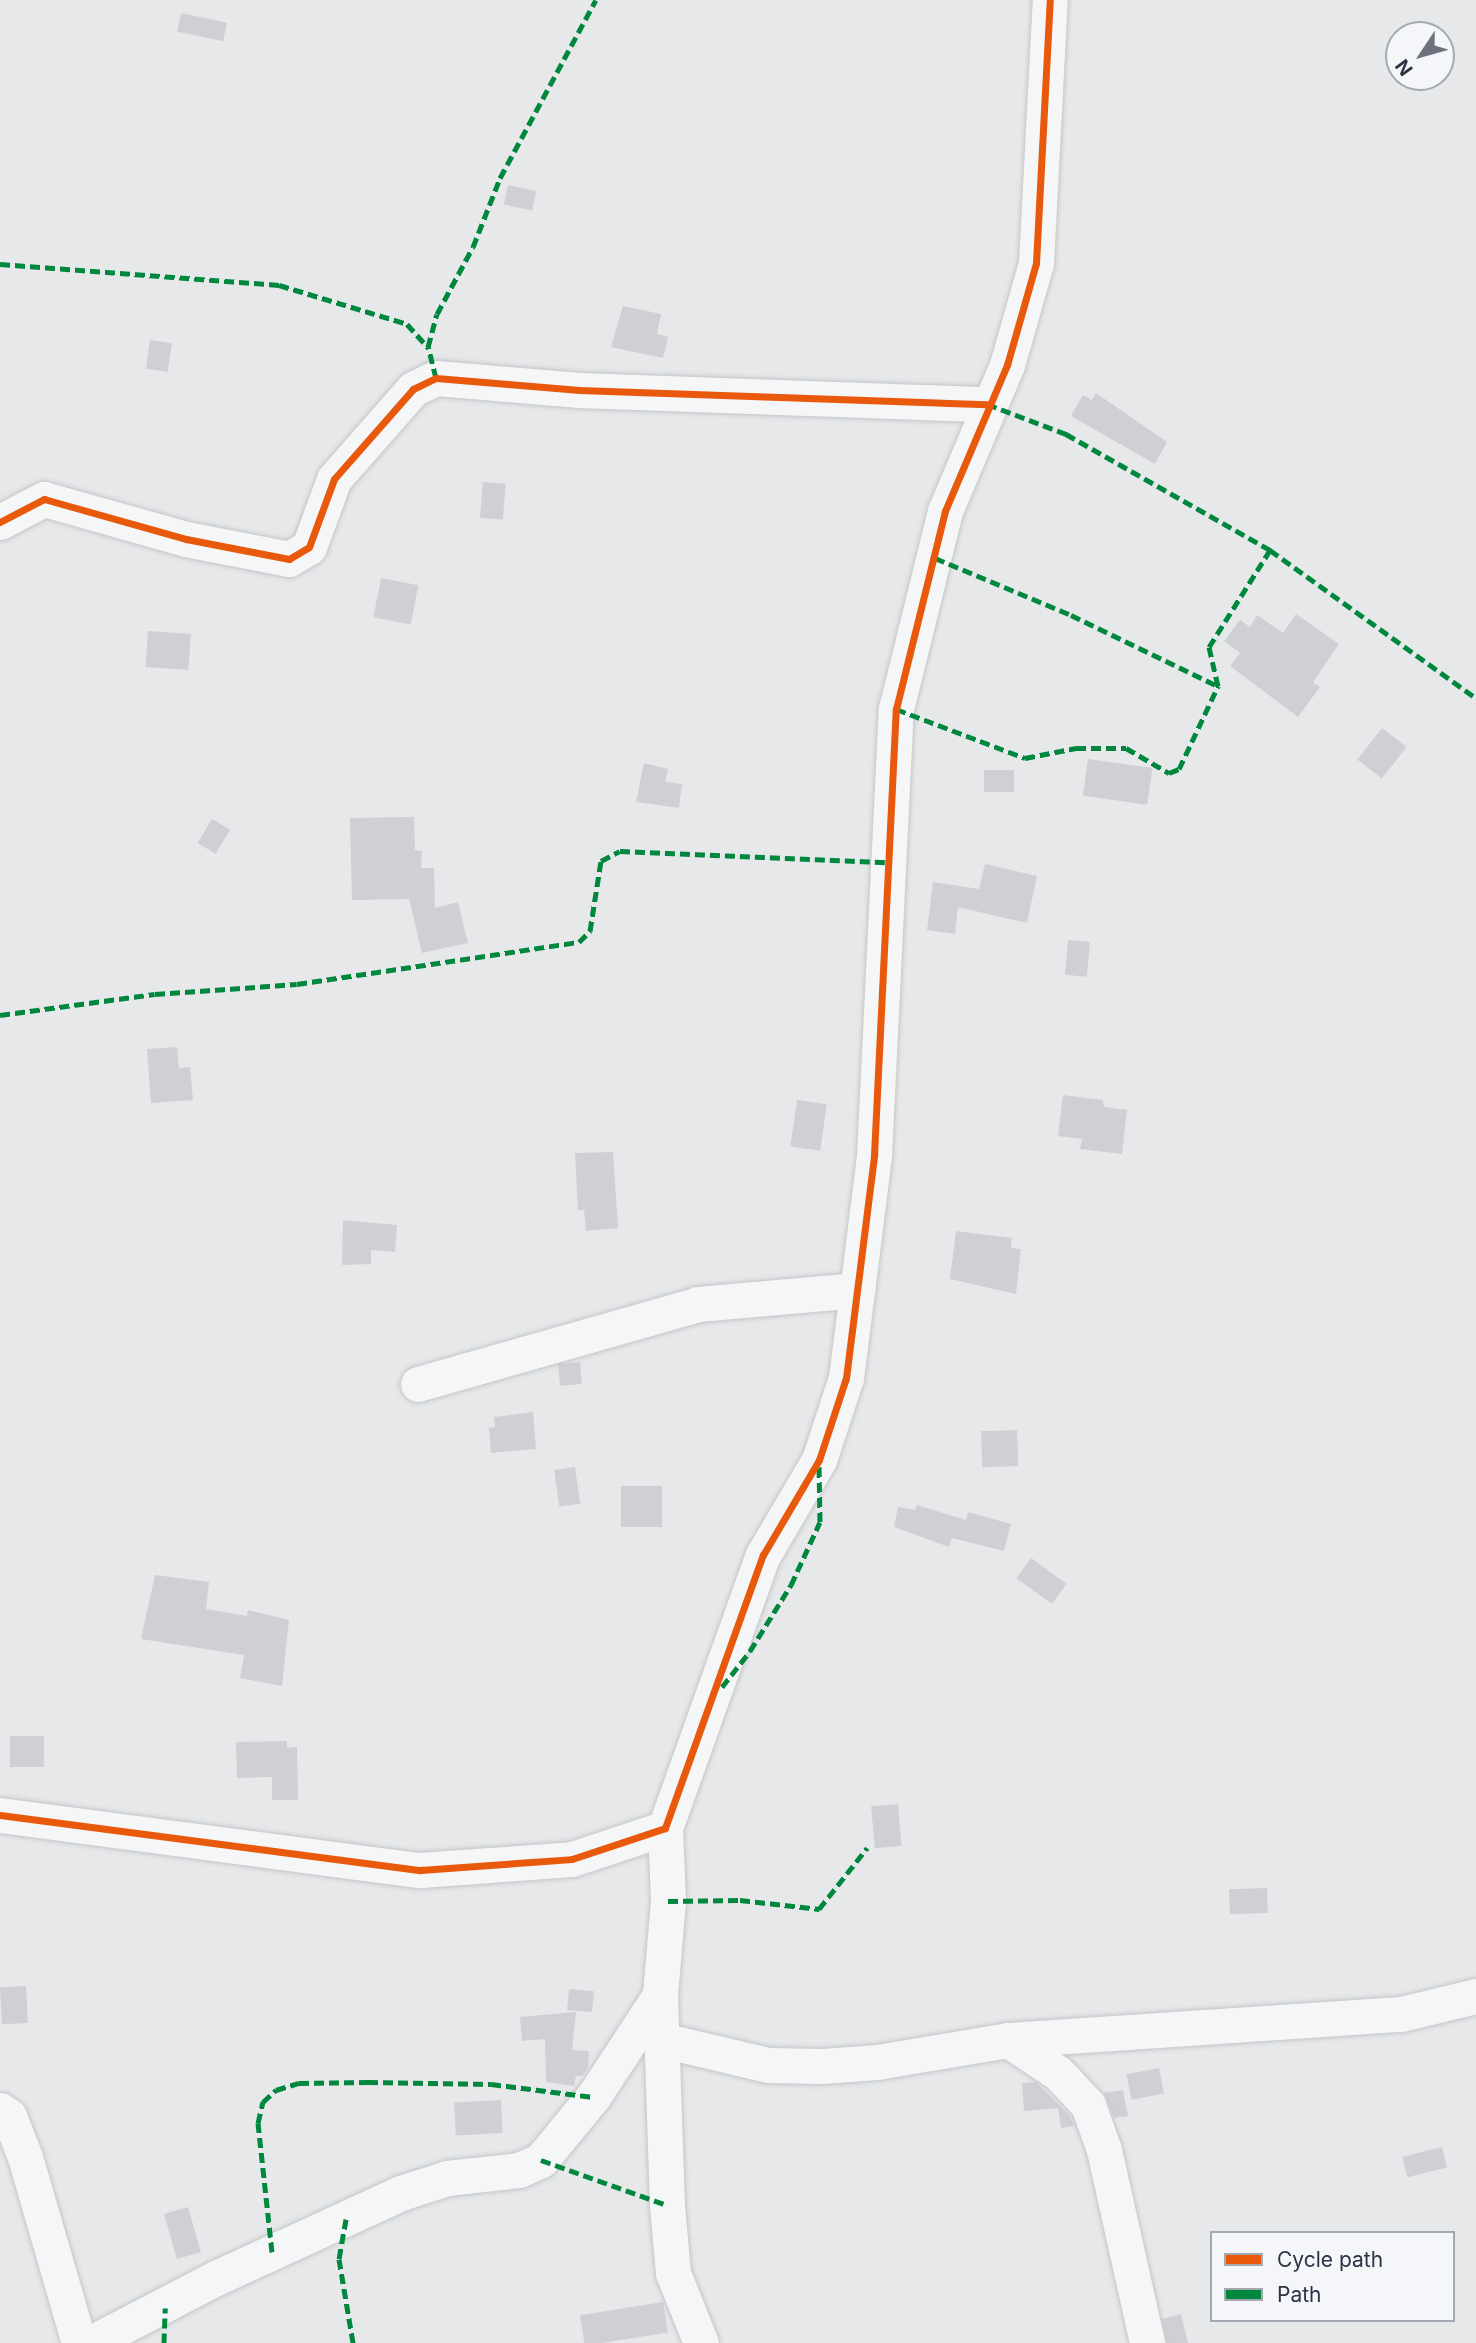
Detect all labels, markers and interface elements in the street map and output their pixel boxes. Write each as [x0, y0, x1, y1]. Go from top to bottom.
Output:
north arrow [1385, 21, 1455, 91]
text: N [1391, 55, 1418, 80]
legend [1210, 2231, 1455, 2322]
text: Cycle path [1277, 2247, 1383, 2272]
text: Path [1277, 2282, 1322, 2307]

